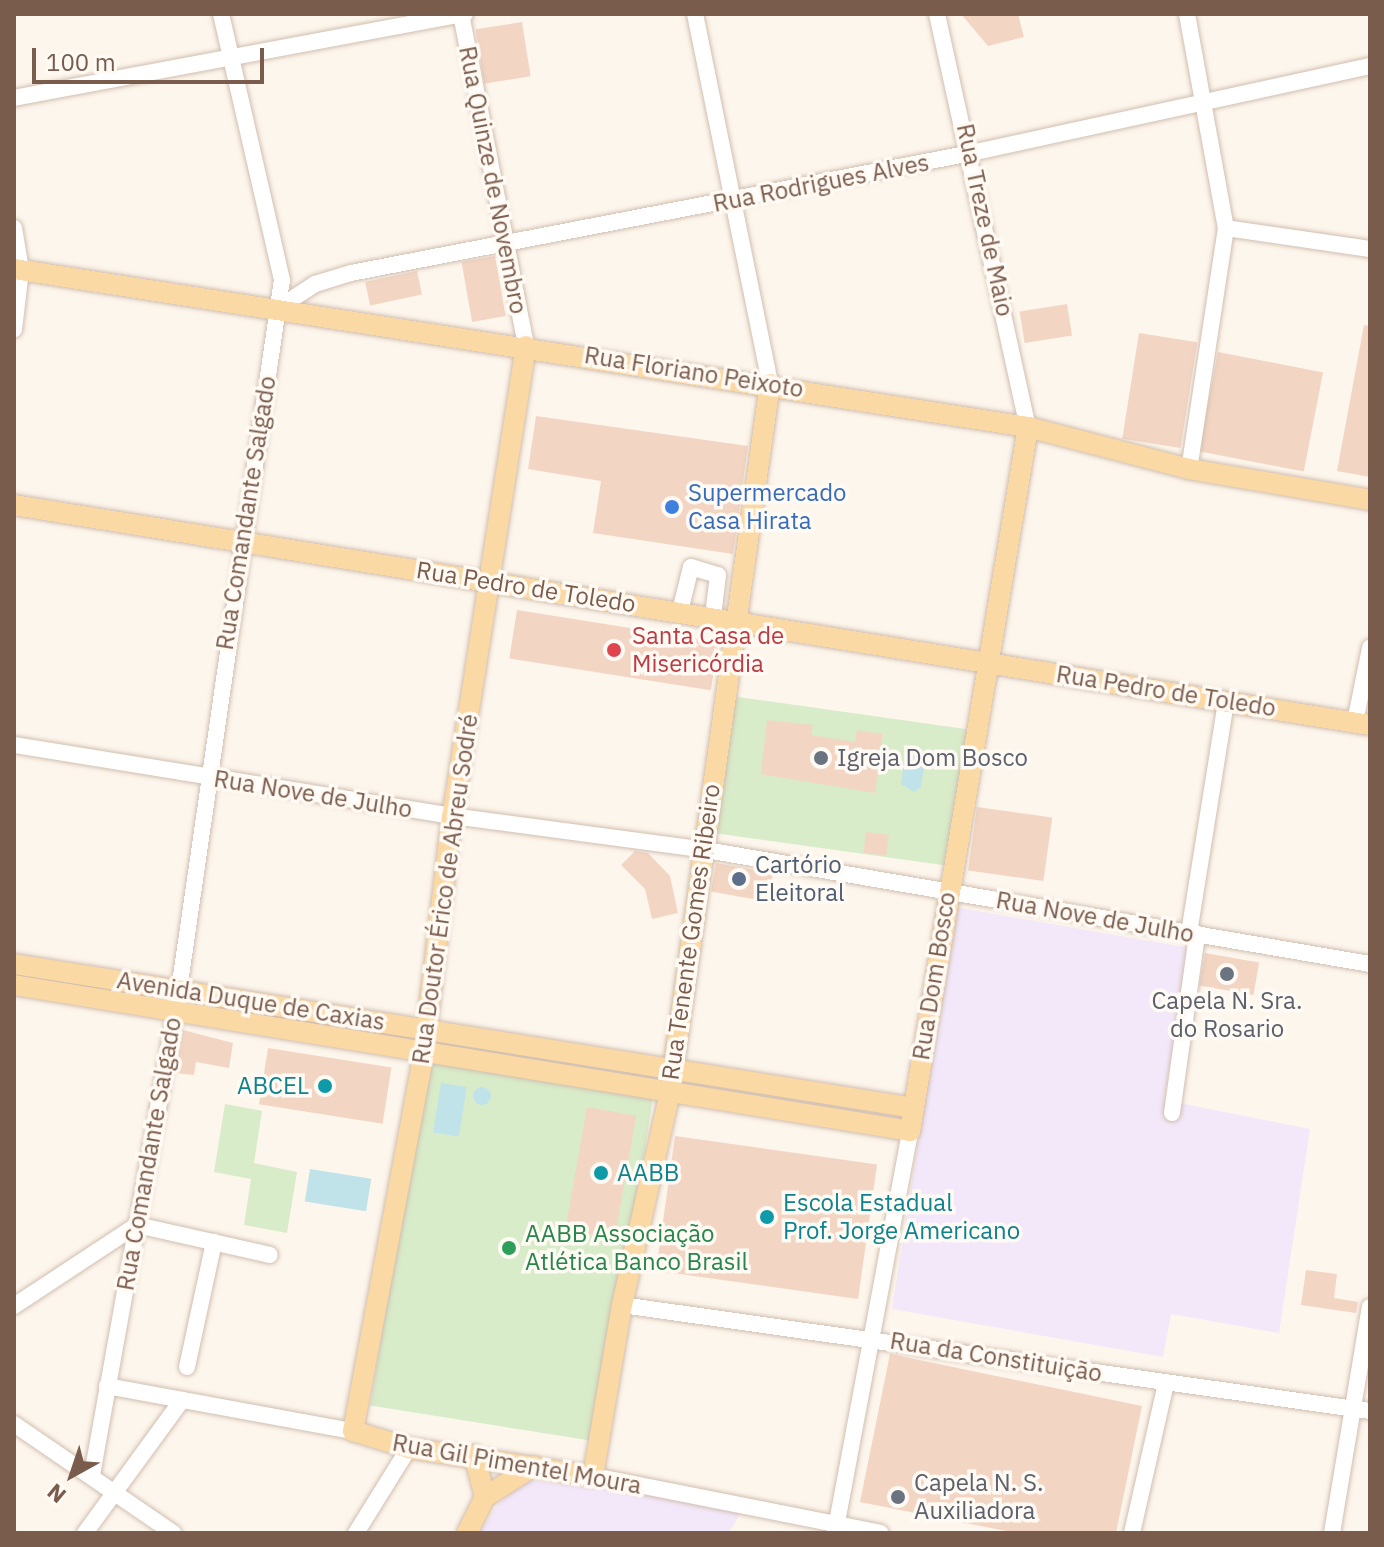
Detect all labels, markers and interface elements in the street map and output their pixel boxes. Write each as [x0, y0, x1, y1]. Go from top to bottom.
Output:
scale bar [36, 32, 268, 82]
street label: Rua Quinze de Novembro [453, 44, 533, 316]
text: 100 m [46, 46, 116, 78]
street label: Rua Treze de Maio [951, 121, 1019, 319]
street label: Rua Rodrigues Alves [711, 148, 931, 218]
street label: Rua Floriano Peixoto [582, 340, 806, 404]
street label: Rua Comandante Salgado [210, 374, 282, 652]
place label: Supermercado Casa Hirata [688, 479, 847, 535]
marker: Supermercado Casa Hirata [663, 498, 681, 516]
street label: Rua Pedro de Toledo [414, 555, 638, 619]
place label: Santa Casa de Misericórdia [632, 622, 784, 678]
marker: Santa Casa de Misericórdia [603, 639, 625, 661]
street label: Rua Pedro de Toledo [1054, 659, 1278, 723]
street label: Rua Doutor Érico de Abreu Sodré [406, 712, 484, 1066]
place label: Igreja Dom Bosco [837, 744, 1028, 772]
marker: Igreja Dom Bosco [812, 749, 830, 767]
street label: Rua Nove de Julho [212, 764, 414, 824]
street label: Rua Tenente Gomes Ribeiro [656, 782, 726, 1082]
place label: Cartório Eleitoral [755, 851, 845, 907]
marker: Cartório Eleitoral [730, 870, 748, 888]
street label: Rua Nove de Julho [994, 885, 1196, 949]
street label: Rua Dom Bosco [906, 890, 962, 1062]
marker: Capela N. Sra. do Rosario [1218, 965, 1236, 983]
street label: Avenida Duque de Caxias [115, 966, 387, 1036]
place label: Capela N. Sra. do Rosario [1151, 987, 1303, 1043]
street label: Rua Comandante Salgado [111, 1015, 187, 1293]
place label: ABCEL [237, 1072, 309, 1100]
marker: ABCEL [316, 1077, 334, 1095]
place label: AABB [617, 1159, 679, 1187]
marker: AABB [592, 1164, 610, 1182]
place label: Escola Estadual Prof. Jorge Americano [783, 1189, 1020, 1245]
marker: Escola Estadual Prof. Jorge Americano [758, 1208, 776, 1226]
place label: AABB Associação Atlética Banco Brasil [525, 1220, 748, 1276]
marker: AABB Associação Atlética Banco Brasil [500, 1239, 518, 1257]
street label: Rua da Constituição [888, 1326, 1104, 1388]
street label: Rua Gil Pimentel Moura [390, 1428, 644, 1500]
north arrow [32, 1435, 112, 1515]
place label: Capela N. S. Auxiliadora [914, 1469, 1043, 1525]
text: N [41, 1478, 72, 1510]
marker: Capela N. S. Auxiliadora [889, 1488, 907, 1506]

